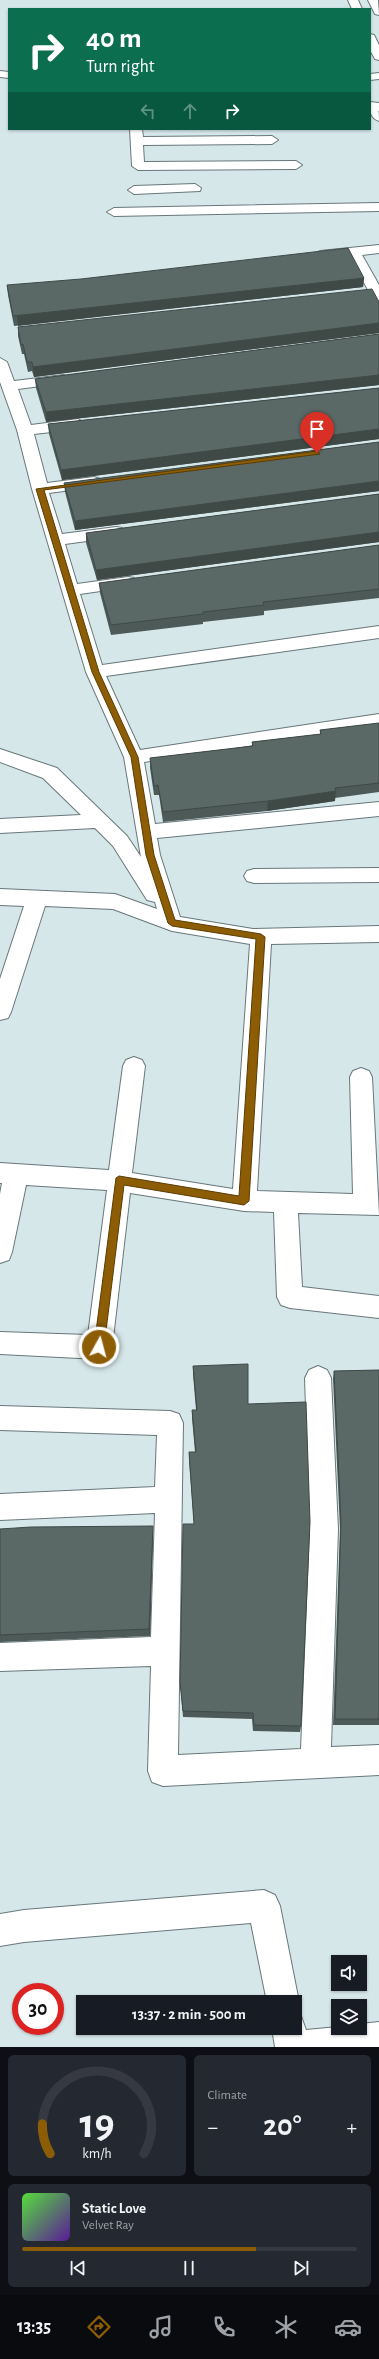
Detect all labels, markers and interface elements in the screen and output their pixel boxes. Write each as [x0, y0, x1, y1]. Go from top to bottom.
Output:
icon: right [20, 24, 72, 76]
text: 40 m [86, 25, 142, 53]
text: Turn right [86, 58, 155, 76]
icon: left [137, 100, 159, 122]
icon: ahead [179, 100, 201, 122]
icon: right [221, 100, 243, 122]
pin [300, 412, 334, 453]
icon: arrive [306, 418, 328, 440]
position arrow [78, 1326, 120, 1368]
map controls [331, 1955, 367, 2035]
button: sound [331, 1955, 367, 1991]
speed limit sign: 30 [12, 1983, 64, 2035]
button: layers [331, 1999, 367, 2035]
text: 13:37 · 2 min · 500 m [132, 2007, 246, 2022]
text: Climate [208, 2089, 247, 2102]
text: 19 [79, 2103, 114, 2144]
text: 20° [263, 2111, 302, 2141]
text: − [208, 2116, 218, 2138]
text: + [346, 2116, 357, 2138]
text: km/h [82, 2146, 111, 2160]
text: Static Love [82, 2201, 146, 2216]
text: Velvet Ray [82, 2219, 134, 2232]
icon: previous [67, 2257, 89, 2279]
icon: pause [178, 2257, 200, 2279]
icon: next [290, 2257, 312, 2279]
icon: directions [85, 2313, 113, 2341]
icon: music [147, 2313, 175, 2341]
icon: phone [210, 2313, 238, 2341]
icon: climate [272, 2313, 300, 2341]
icon: car [334, 2313, 362, 2341]
text: 13:35 [17, 2318, 51, 2336]

